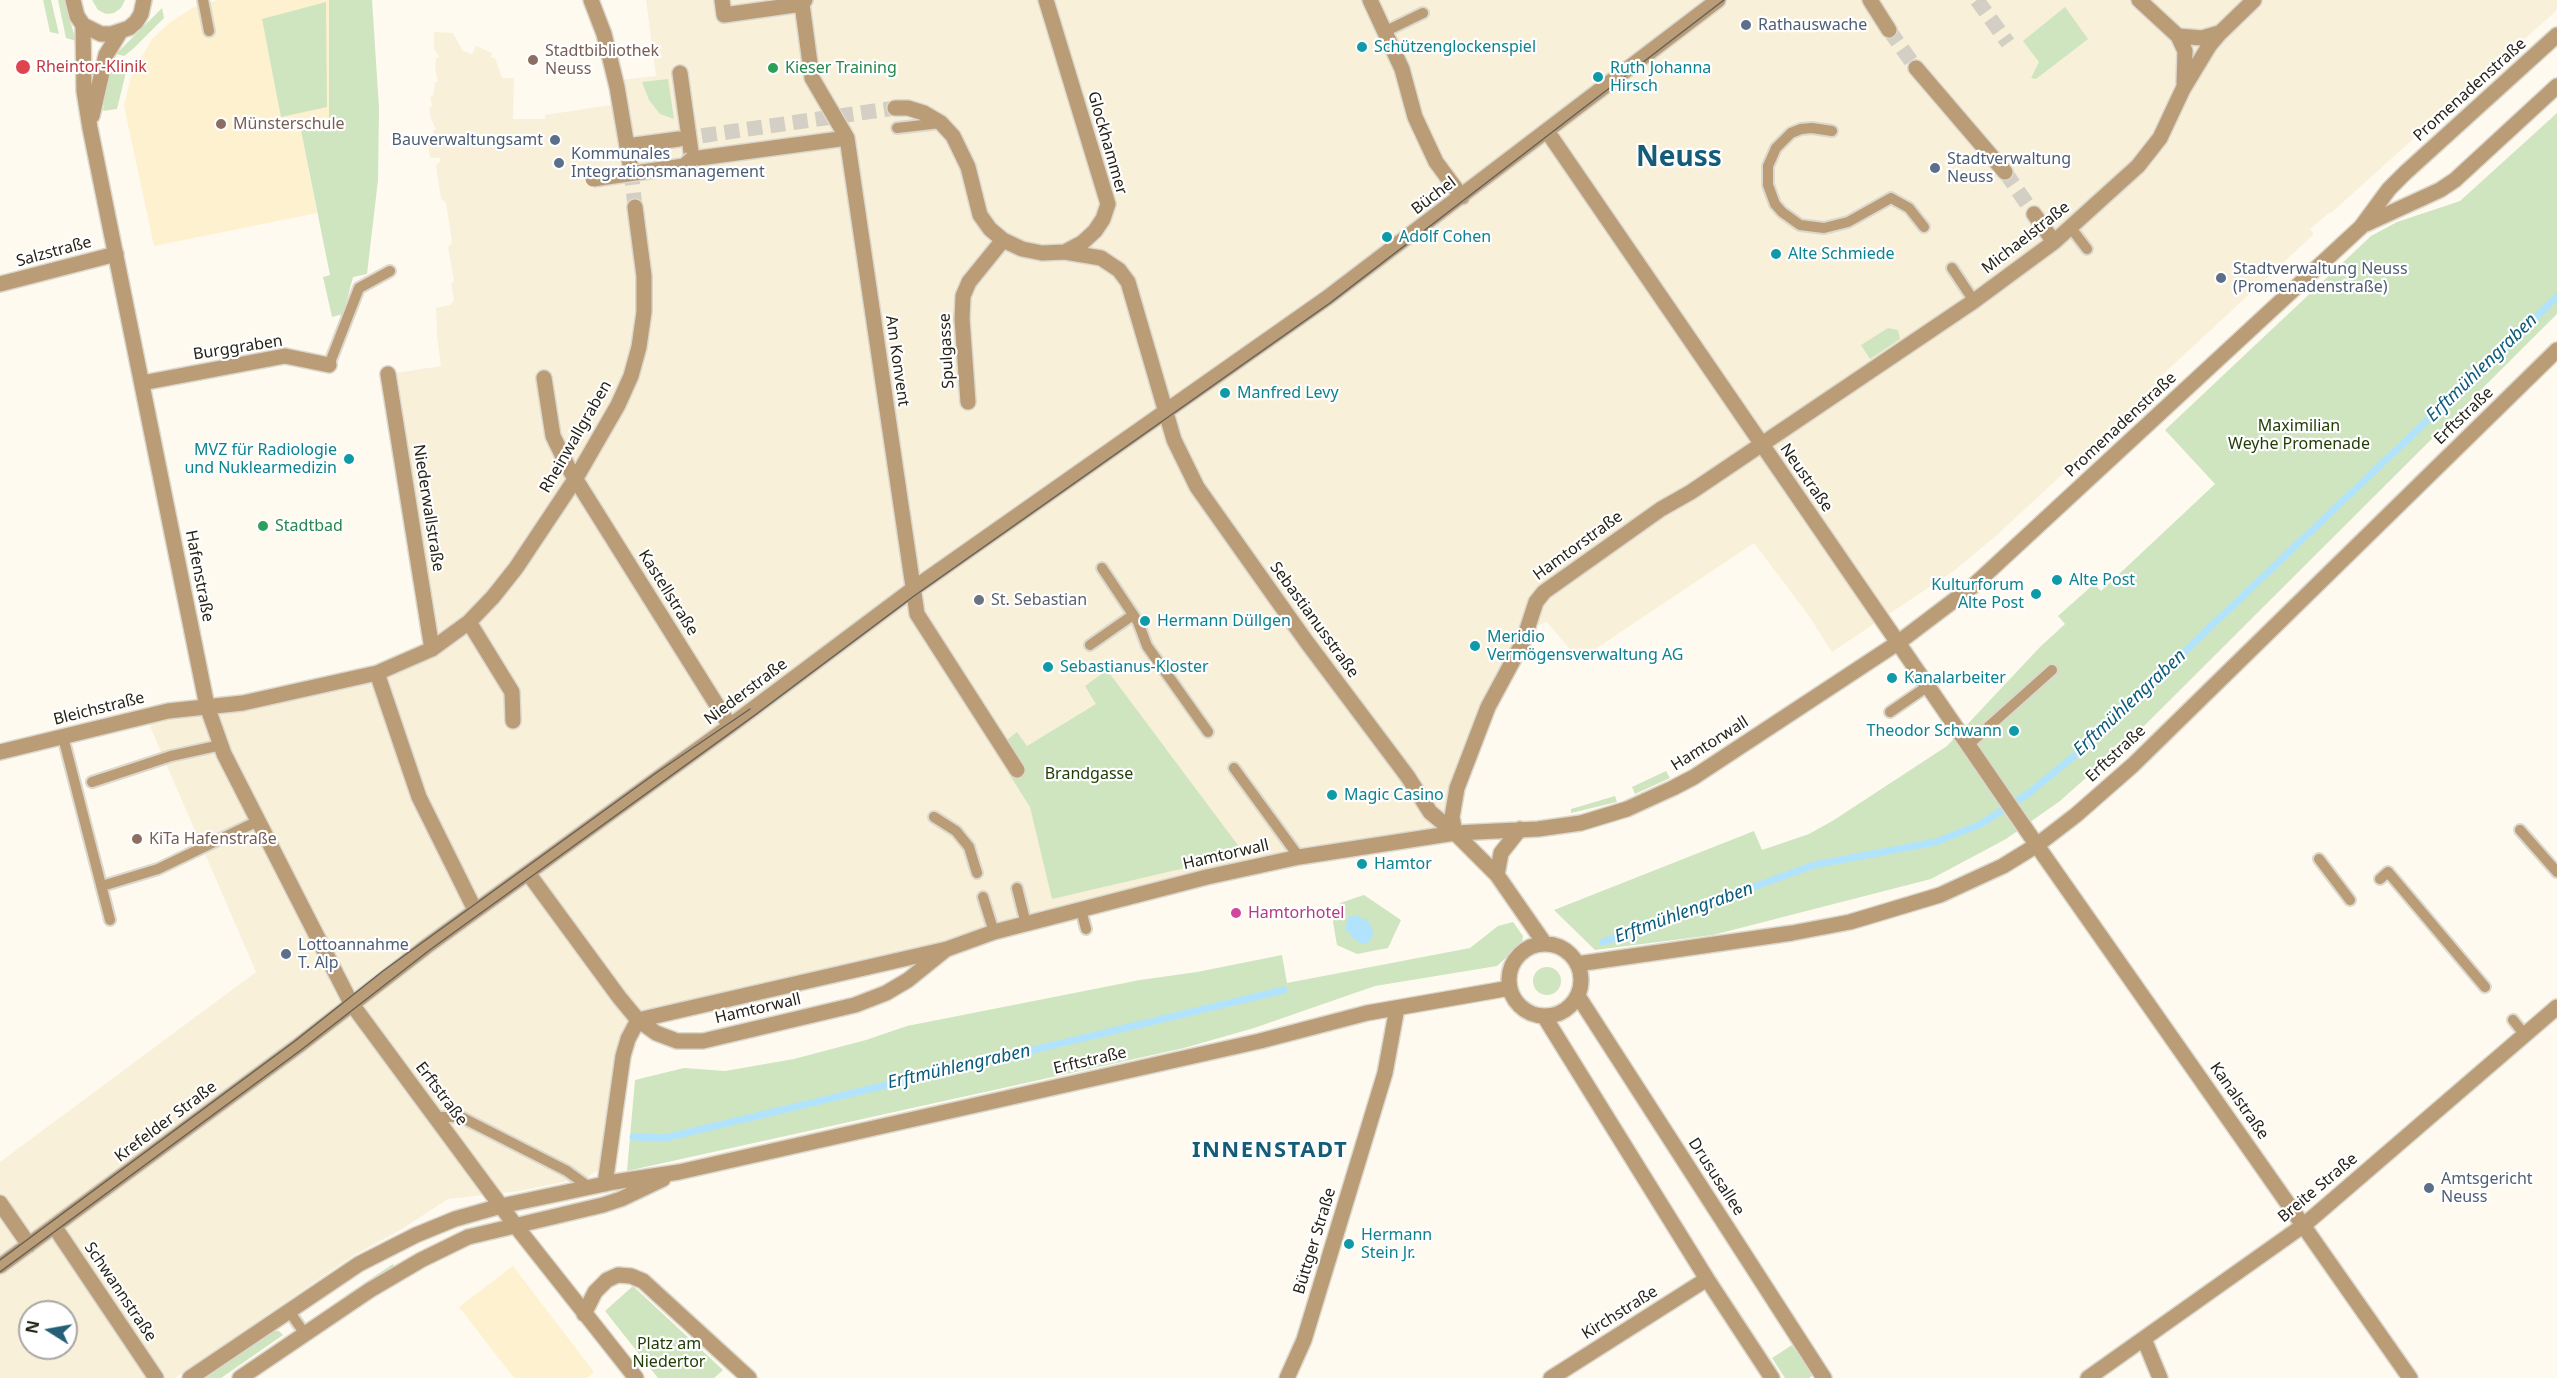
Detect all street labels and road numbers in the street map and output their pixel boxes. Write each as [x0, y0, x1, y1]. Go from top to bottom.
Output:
street label: Promenadenstraße [2410, 34, 2530, 146]
street label: Glockhammer [1083, 89, 1131, 197]
street label: Büchel [1408, 173, 1460, 219]
street label: Michaelstraße [1978, 198, 2074, 278]
street label: Salzstraße [14, 233, 94, 271]
street label: Spulgasse [935, 313, 959, 389]
street label: Am Konvent [881, 314, 913, 408]
street label: Burggraben [192, 331, 284, 365]
street label: Promenadenstraße [2061, 369, 2181, 481]
street label: Rheinwallgraben [536, 377, 616, 497]
street label: Erftstraße [2430, 383, 2498, 449]
street label: Neustraße [1776, 440, 1836, 516]
street label: Niederwallstraße [408, 443, 448, 573]
street label: Hamtorstraße [1530, 507, 1626, 585]
street label: Hafenstraße [181, 528, 217, 624]
street label: Kastellstraße [634, 547, 702, 639]
street label: Sebastianusstraße [1266, 558, 1362, 682]
street label: Niederstraße [701, 655, 791, 729]
street label: Bleichstraße [52, 688, 146, 730]
street label: Hamtorwall [1668, 713, 1752, 775]
street label: Erftstraße [2082, 722, 2150, 786]
street label: Hamtorwall [1181, 836, 1271, 874]
street label: Hamtorwall [713, 990, 803, 1028]
street label: Erftstraße [1051, 1043, 1129, 1079]
street label: Erftstraße [411, 1058, 471, 1130]
street label: Kanalstraße [2205, 1059, 2273, 1143]
street label: Krefelder Straße [111, 1077, 221, 1167]
street label: Drususallee [1684, 1135, 1748, 1219]
street label: Breite Straße [2274, 1149, 2362, 1227]
street label: Büttger Straße [1290, 1185, 1340, 1297]
street label: Schwannstraße [80, 1239, 160, 1345]
street label: Kirchstraße [1579, 1282, 1661, 1344]

